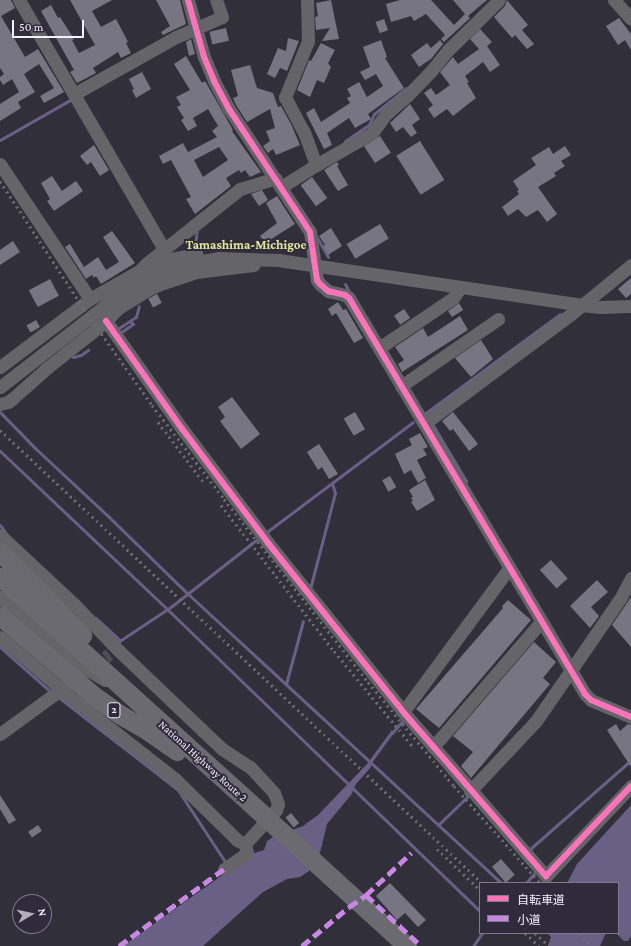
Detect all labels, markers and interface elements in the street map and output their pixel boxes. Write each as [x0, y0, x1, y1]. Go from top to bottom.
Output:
scale bar [14, 12, 86, 38]
text: 50 m [19, 20, 43, 34]
district label: Tamashima-Michigoe [185, 237, 307, 253]
road number: 2 [107, 702, 121, 718]
street label: National Highway Route 2 [156, 718, 250, 804]
legend [479, 882, 619, 934]
text: 自転車道 [517, 893, 565, 907]
north arrow [12, 894, 52, 934]
text: N [36, 908, 49, 917]
text: 小道 [517, 913, 541, 927]

